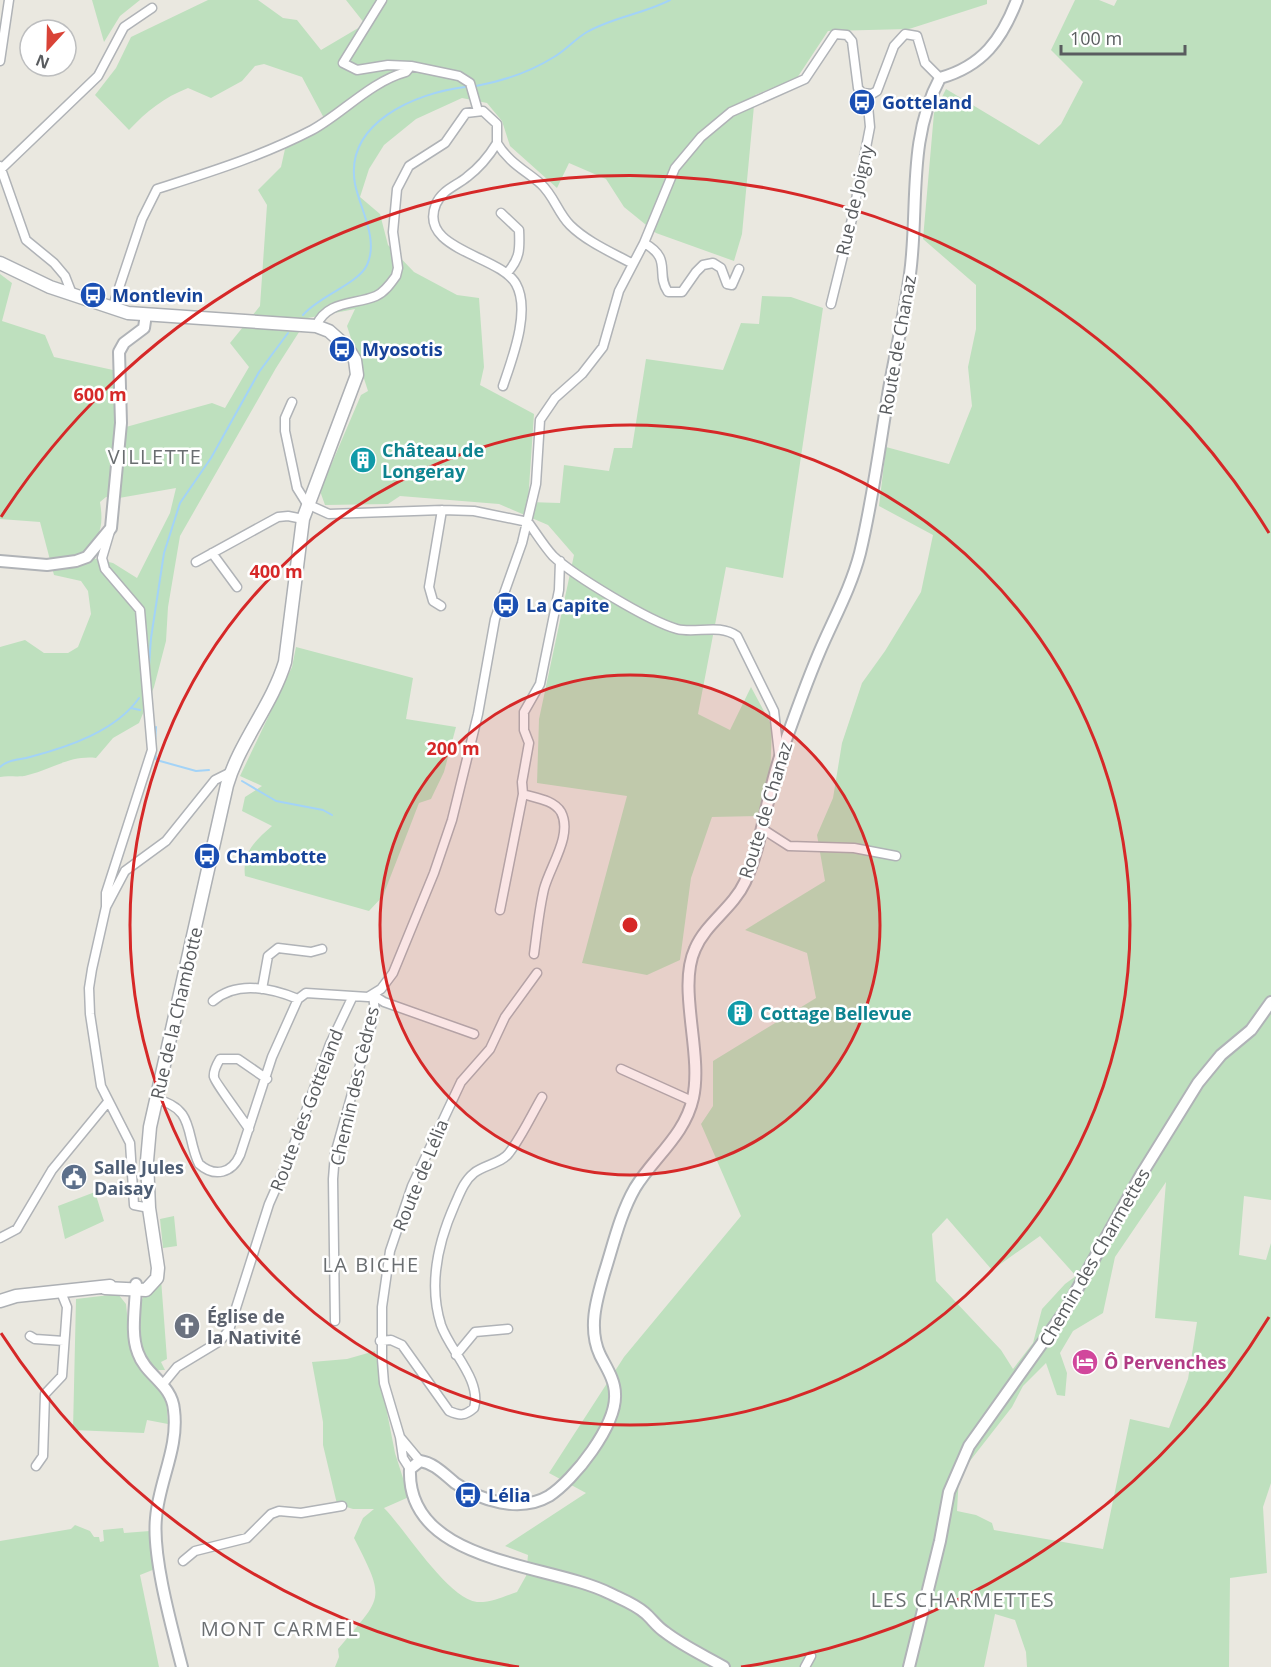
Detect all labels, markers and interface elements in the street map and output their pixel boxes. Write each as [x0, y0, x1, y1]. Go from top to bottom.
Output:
north arrow [18, 18, 78, 78]
scale bar [1061, 18, 1186, 56]
text: 100 m [1070, 26, 1122, 50]
text: N [32, 49, 53, 75]
bus stop icon: Gotteland [847, 87, 877, 117]
place label: Gotteland [882, 90, 972, 114]
street label: Rue de Joigny [830, 141, 879, 258]
street label: Route de Chanaz [873, 273, 921, 417]
bus stop icon: Montlevin [78, 280, 108, 310]
place label: Montlevin [112, 283, 203, 307]
bus stop icon: Myosotis [327, 334, 357, 364]
place label: Myosotis [362, 337, 443, 361]
text: 600 m [73, 382, 127, 406]
place label: Château de Longeray [382, 438, 484, 483]
district label: VILLETTE [108, 443, 202, 470]
building icon: Château de Longeray [348, 445, 378, 475]
text: 400 m [249, 559, 303, 583]
bus stop icon: La Capite [491, 590, 521, 620]
place label: La Capite [526, 593, 609, 617]
text: 200 m [426, 736, 480, 760]
street label: Route de Chanaz [733, 739, 797, 881]
bus stop icon: Chambotte [192, 841, 222, 871]
place label: Chambotte [226, 844, 327, 868]
centre of rings [620, 915, 640, 935]
street label: Rue de la Chambotte [145, 925, 207, 1101]
building icon: Cottage Bellevue [725, 998, 755, 1028]
place label: Cottage Bellevue [760, 1001, 912, 1025]
street label: Chemin des Cèdres [324, 1004, 384, 1168]
street label: Route des Gotteland [264, 1025, 348, 1195]
street label: Route de Lélia [387, 1116, 453, 1234]
place label: Salle Jules Daisay [94, 1155, 184, 1200]
public building icon: Salle Jules Daisay [59, 1162, 89, 1192]
street label: Chemin des Charmettes [1033, 1164, 1155, 1350]
district label: LA BICHE [322, 1251, 420, 1278]
place label: Église de la Nativité [207, 1304, 301, 1349]
church icon: Église de la Nativité [172, 1311, 202, 1341]
hotel icon: Ô Pervenches [1070, 1347, 1100, 1377]
place label: Ô Pervenches [1104, 1350, 1227, 1374]
bus stop icon: Lélia [453, 1480, 483, 1510]
place label: Lélia [488, 1483, 531, 1507]
district label: LES CHARMETTES [871, 1586, 1055, 1613]
district label: MONT CARMEL [201, 1615, 359, 1642]

